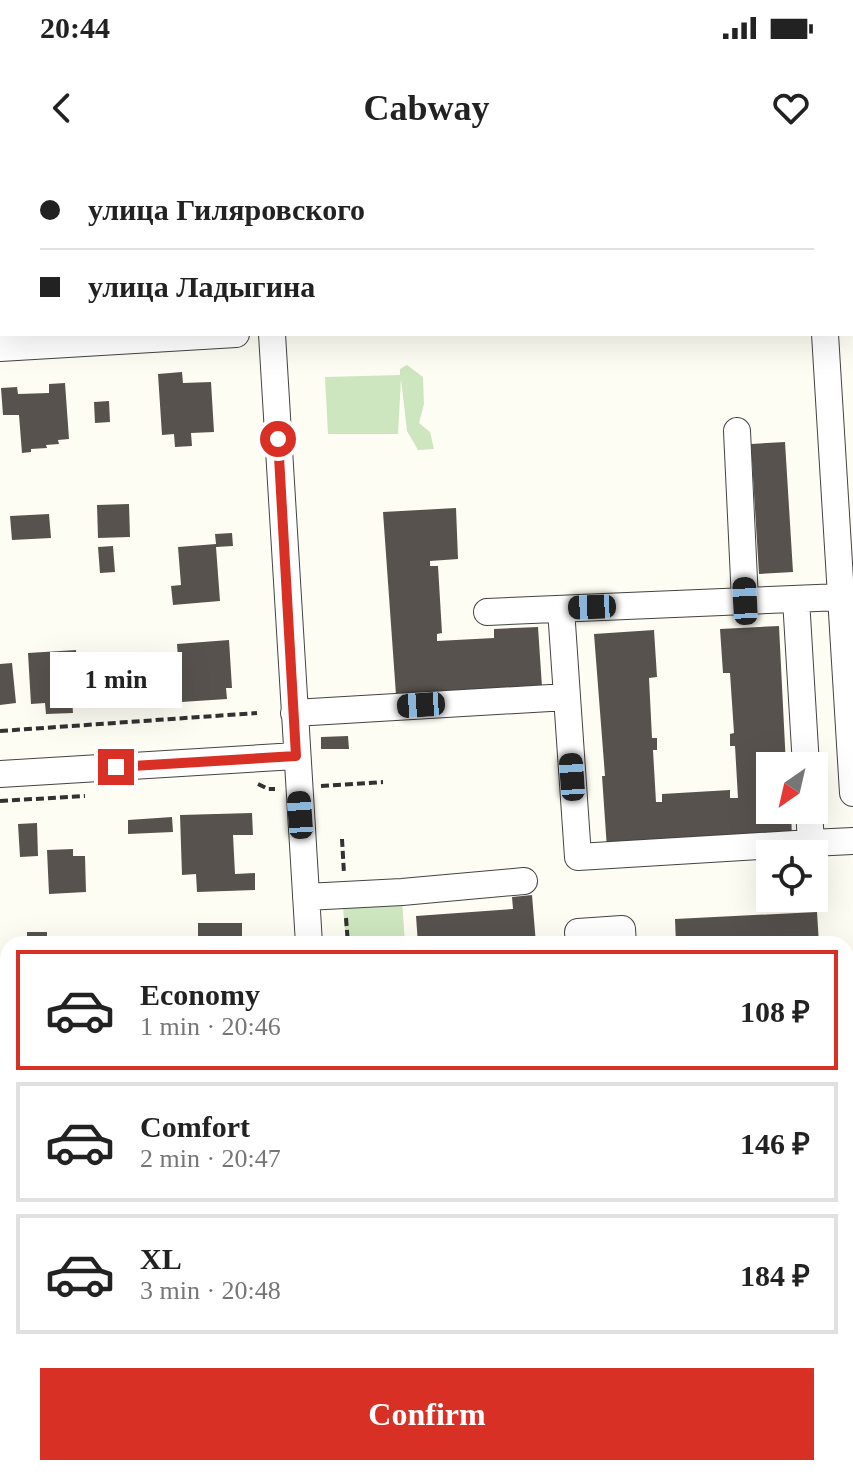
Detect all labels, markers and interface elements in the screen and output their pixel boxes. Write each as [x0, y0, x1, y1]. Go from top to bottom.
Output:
text: 20:44 [40, 11, 110, 44]
icon: back [40, 86, 84, 130]
icon: heart [769, 86, 813, 130]
text: Cabway [363, 88, 490, 128]
text: улица Гиляровского [88, 193, 365, 226]
text: улица Ладыгина [88, 270, 315, 303]
route start [260, 421, 296, 457]
car [732, 576, 758, 626]
car [568, 594, 616, 620]
callout: 1 min [50, 651, 182, 707]
text: 1 min [85, 665, 147, 694]
car [396, 691, 446, 719]
route end [98, 749, 134, 785]
car [558, 752, 586, 802]
north arrow [756, 752, 828, 824]
map controls [756, 752, 828, 912]
car [286, 790, 314, 840]
button: locate [756, 840, 828, 912]
icon: car [44, 974, 116, 1046]
text: Economy [140, 978, 260, 1011]
text: 108 ₽ [740, 995, 810, 1028]
text: 1 min · 20:46 [140, 1012, 281, 1041]
icon: car [44, 1106, 116, 1178]
text: Comfort [140, 1110, 250, 1143]
text: 146 ₽ [740, 1127, 810, 1160]
text: 2 min · 20:47 [140, 1144, 281, 1173]
icon: car [44, 1238, 116, 1310]
text: XL [140, 1242, 182, 1275]
text: 184 ₽ [740, 1259, 810, 1292]
text: 3 min · 20:48 [140, 1276, 281, 1305]
button: Confirm [40, 1368, 814, 1460]

